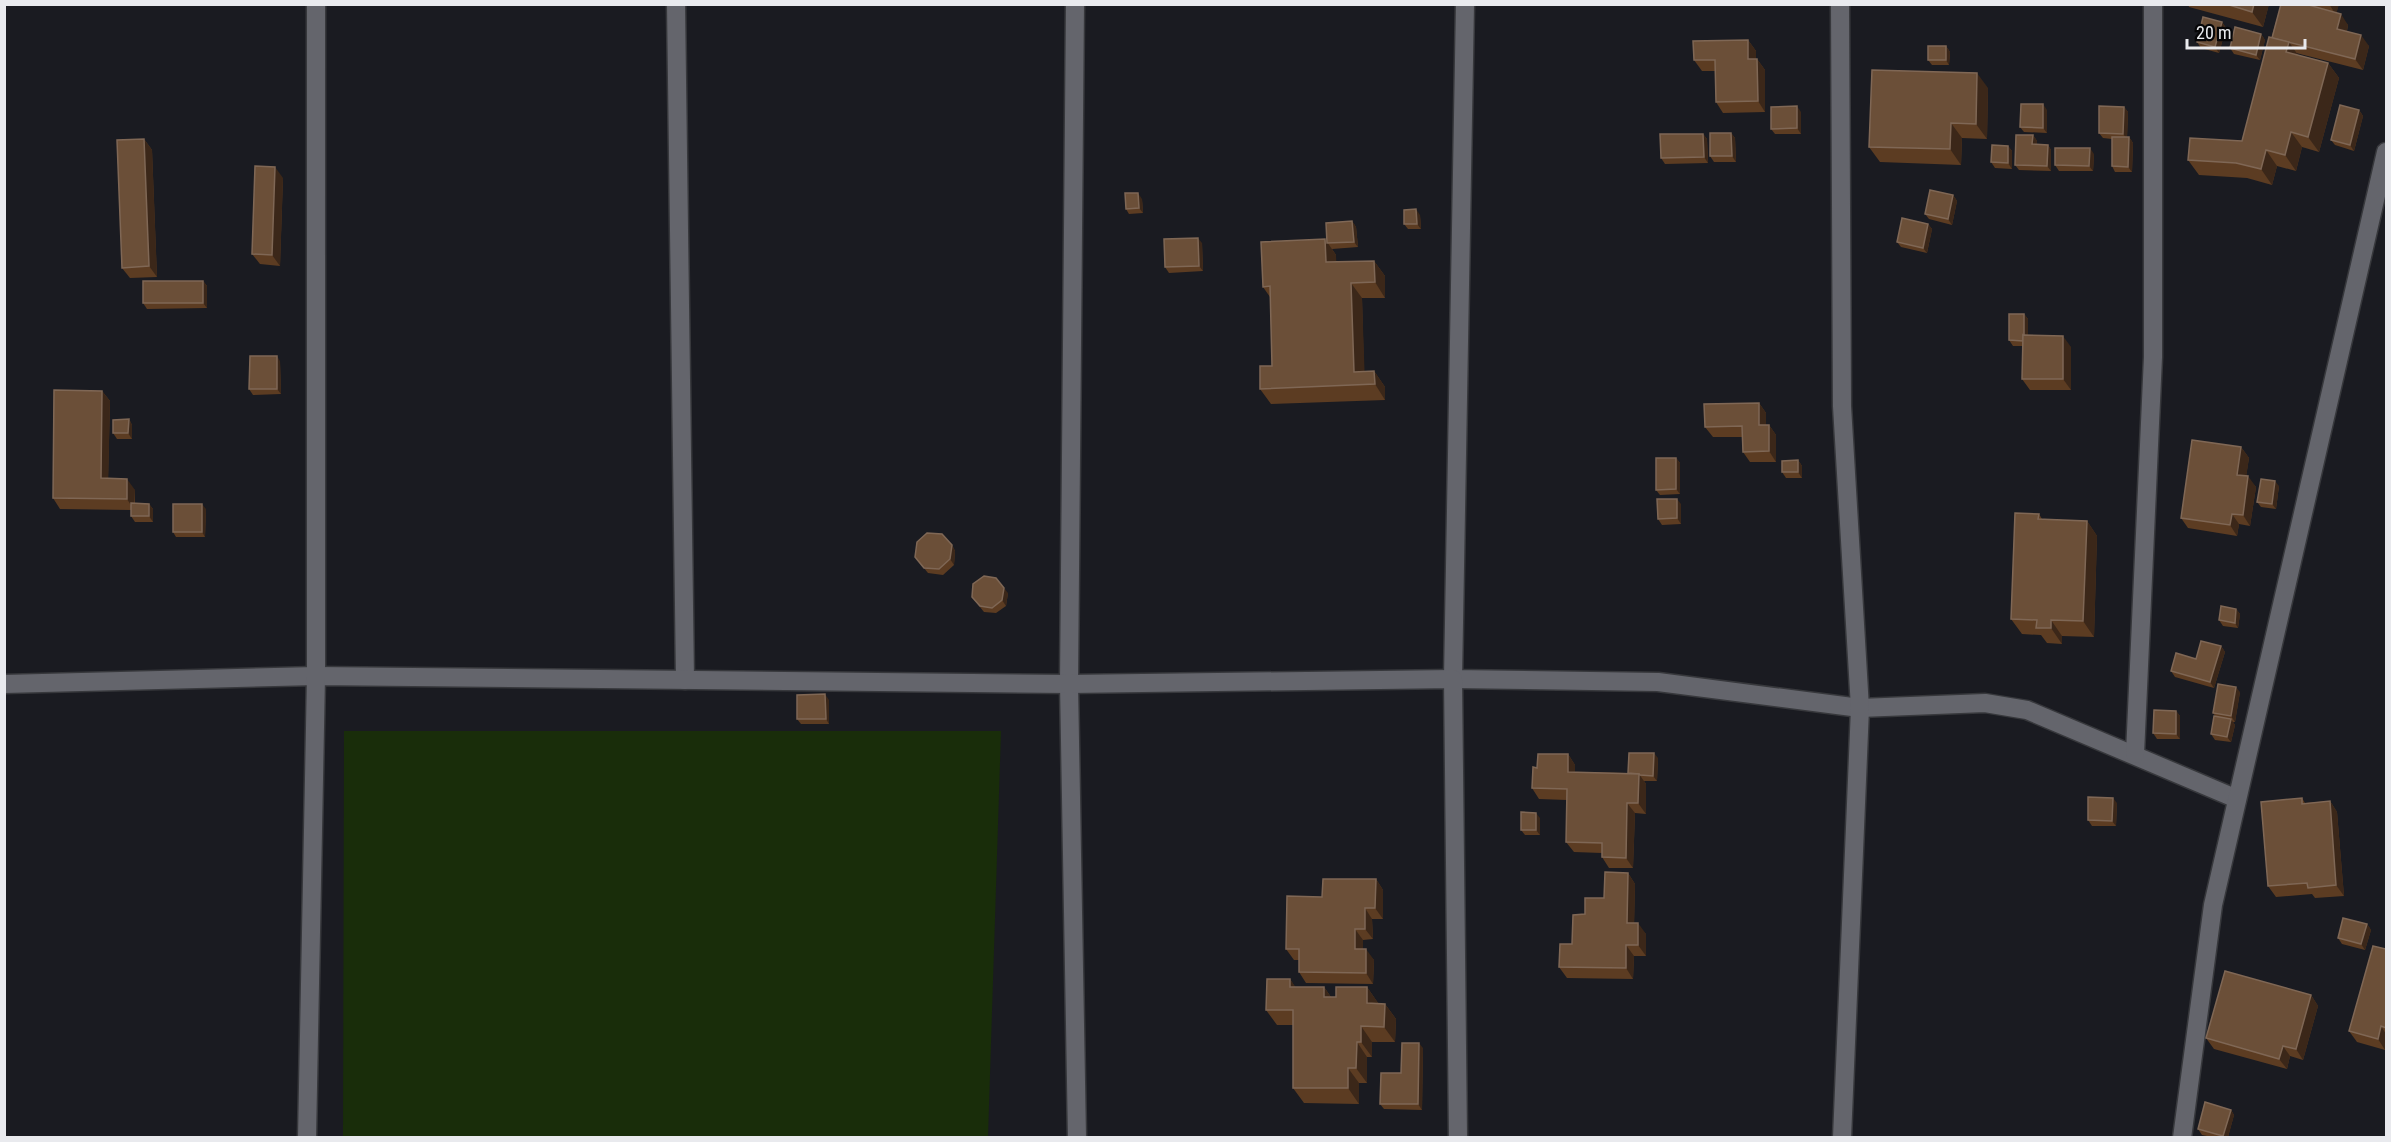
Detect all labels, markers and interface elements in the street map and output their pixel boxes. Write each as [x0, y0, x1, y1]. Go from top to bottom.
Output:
scale bar [2187, 12, 2306, 50]
text: 20 m [2196, 22, 2231, 43]

